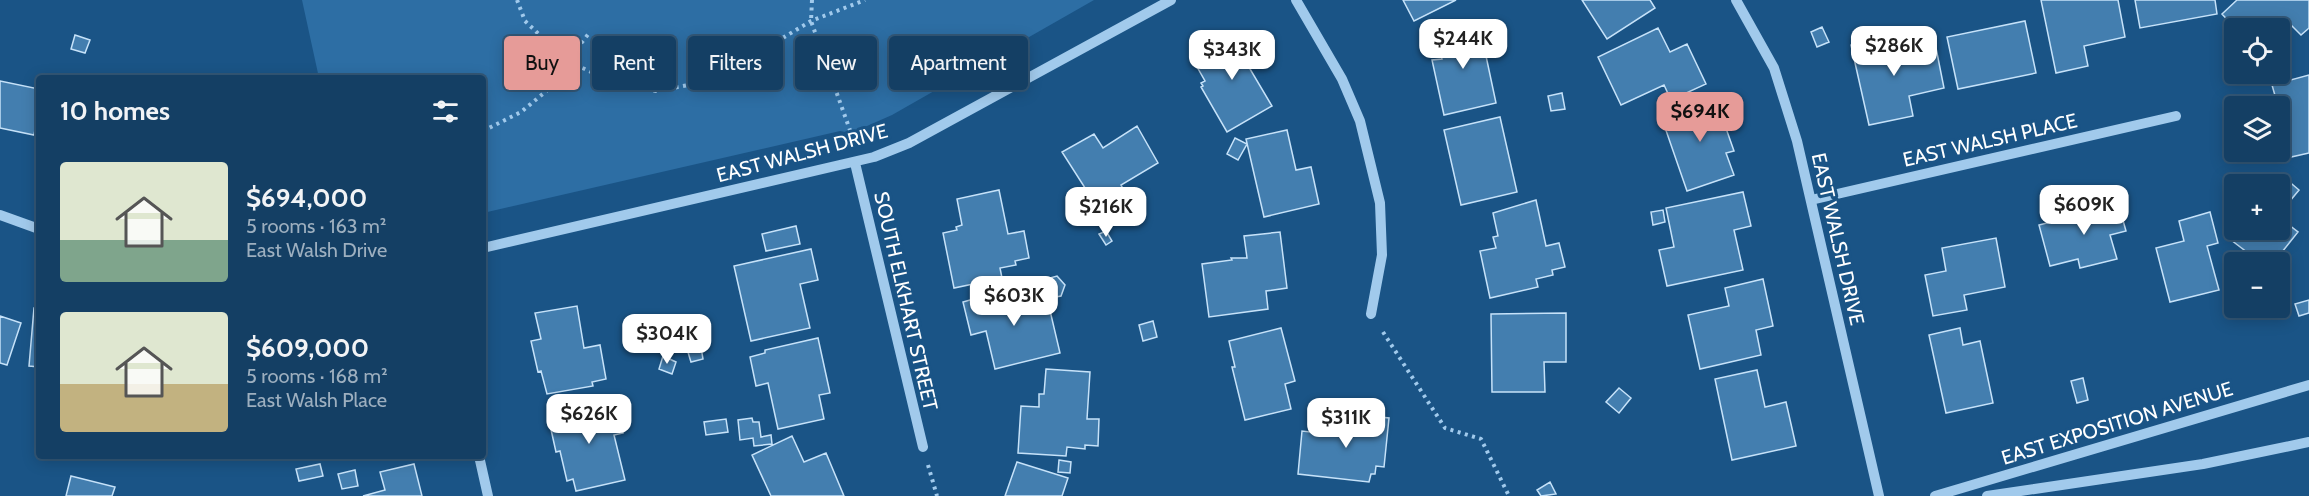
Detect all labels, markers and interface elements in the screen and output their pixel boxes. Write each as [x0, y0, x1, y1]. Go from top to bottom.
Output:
map controls [2224, 18, 2290, 318]
button: locate [2224, 18, 2290, 84]
pin: $244K [1421, 19, 1505, 70]
text: $244K [1433, 26, 1493, 50]
pin: $286K [1852, 26, 1936, 77]
pin: $343K [1190, 30, 1274, 81]
text: $286K [1865, 33, 1923, 57]
chip: Buy [504, 36, 580, 90]
chip: Rent [592, 36, 676, 90]
chip: Filters [688, 36, 783, 90]
chip: New [795, 36, 877, 90]
chip: Apartment [889, 36, 1028, 90]
text: $343K [1203, 37, 1261, 61]
pin: $694K [1658, 92, 1742, 143]
text: 10 homes [60, 95, 170, 127]
icon: filters [429, 95, 462, 128]
button: layers [2224, 96, 2290, 162]
text: $694K [1670, 99, 1730, 123]
street label: EAST WALSH PLACE [1901, 108, 2079, 172]
street label: EAST WALSH DRIVE [714, 119, 890, 187]
street label: EAST WALSH DRIVE [1807, 151, 1869, 327]
button: + [2224, 174, 2290, 240]
text: $694,000 [246, 182, 367, 214]
pin: $609K [2042, 185, 2126, 236]
icon: home [108, 186, 180, 258]
pin: $216K [1064, 187, 1148, 238]
street label: SOUTH ELKHART STREET [869, 189, 943, 413]
text: $609K [2054, 192, 2114, 216]
text: $216K [1079, 194, 1133, 218]
text: 5 rooms · 163 m² [246, 214, 386, 238]
text: East Walsh Drive [246, 238, 387, 262]
button: − [2224, 252, 2290, 318]
pin: $603K [972, 276, 1056, 327]
text: $603K [984, 283, 1044, 307]
pin: $304K [625, 314, 709, 365]
text: $304K [636, 321, 698, 345]
text: $609,000 [246, 332, 369, 364]
icon: home [108, 336, 180, 408]
text: 5 rooms · 168 m² [246, 364, 388, 388]
street label: EAST EXPOSITION AVENUE [1998, 376, 2236, 470]
text: East Walsh Place [246, 388, 387, 412]
pin: $626K [547, 394, 631, 445]
pin: $311K [1304, 398, 1388, 449]
text: $626K [560, 401, 618, 425]
text: $311K [1321, 405, 1371, 429]

